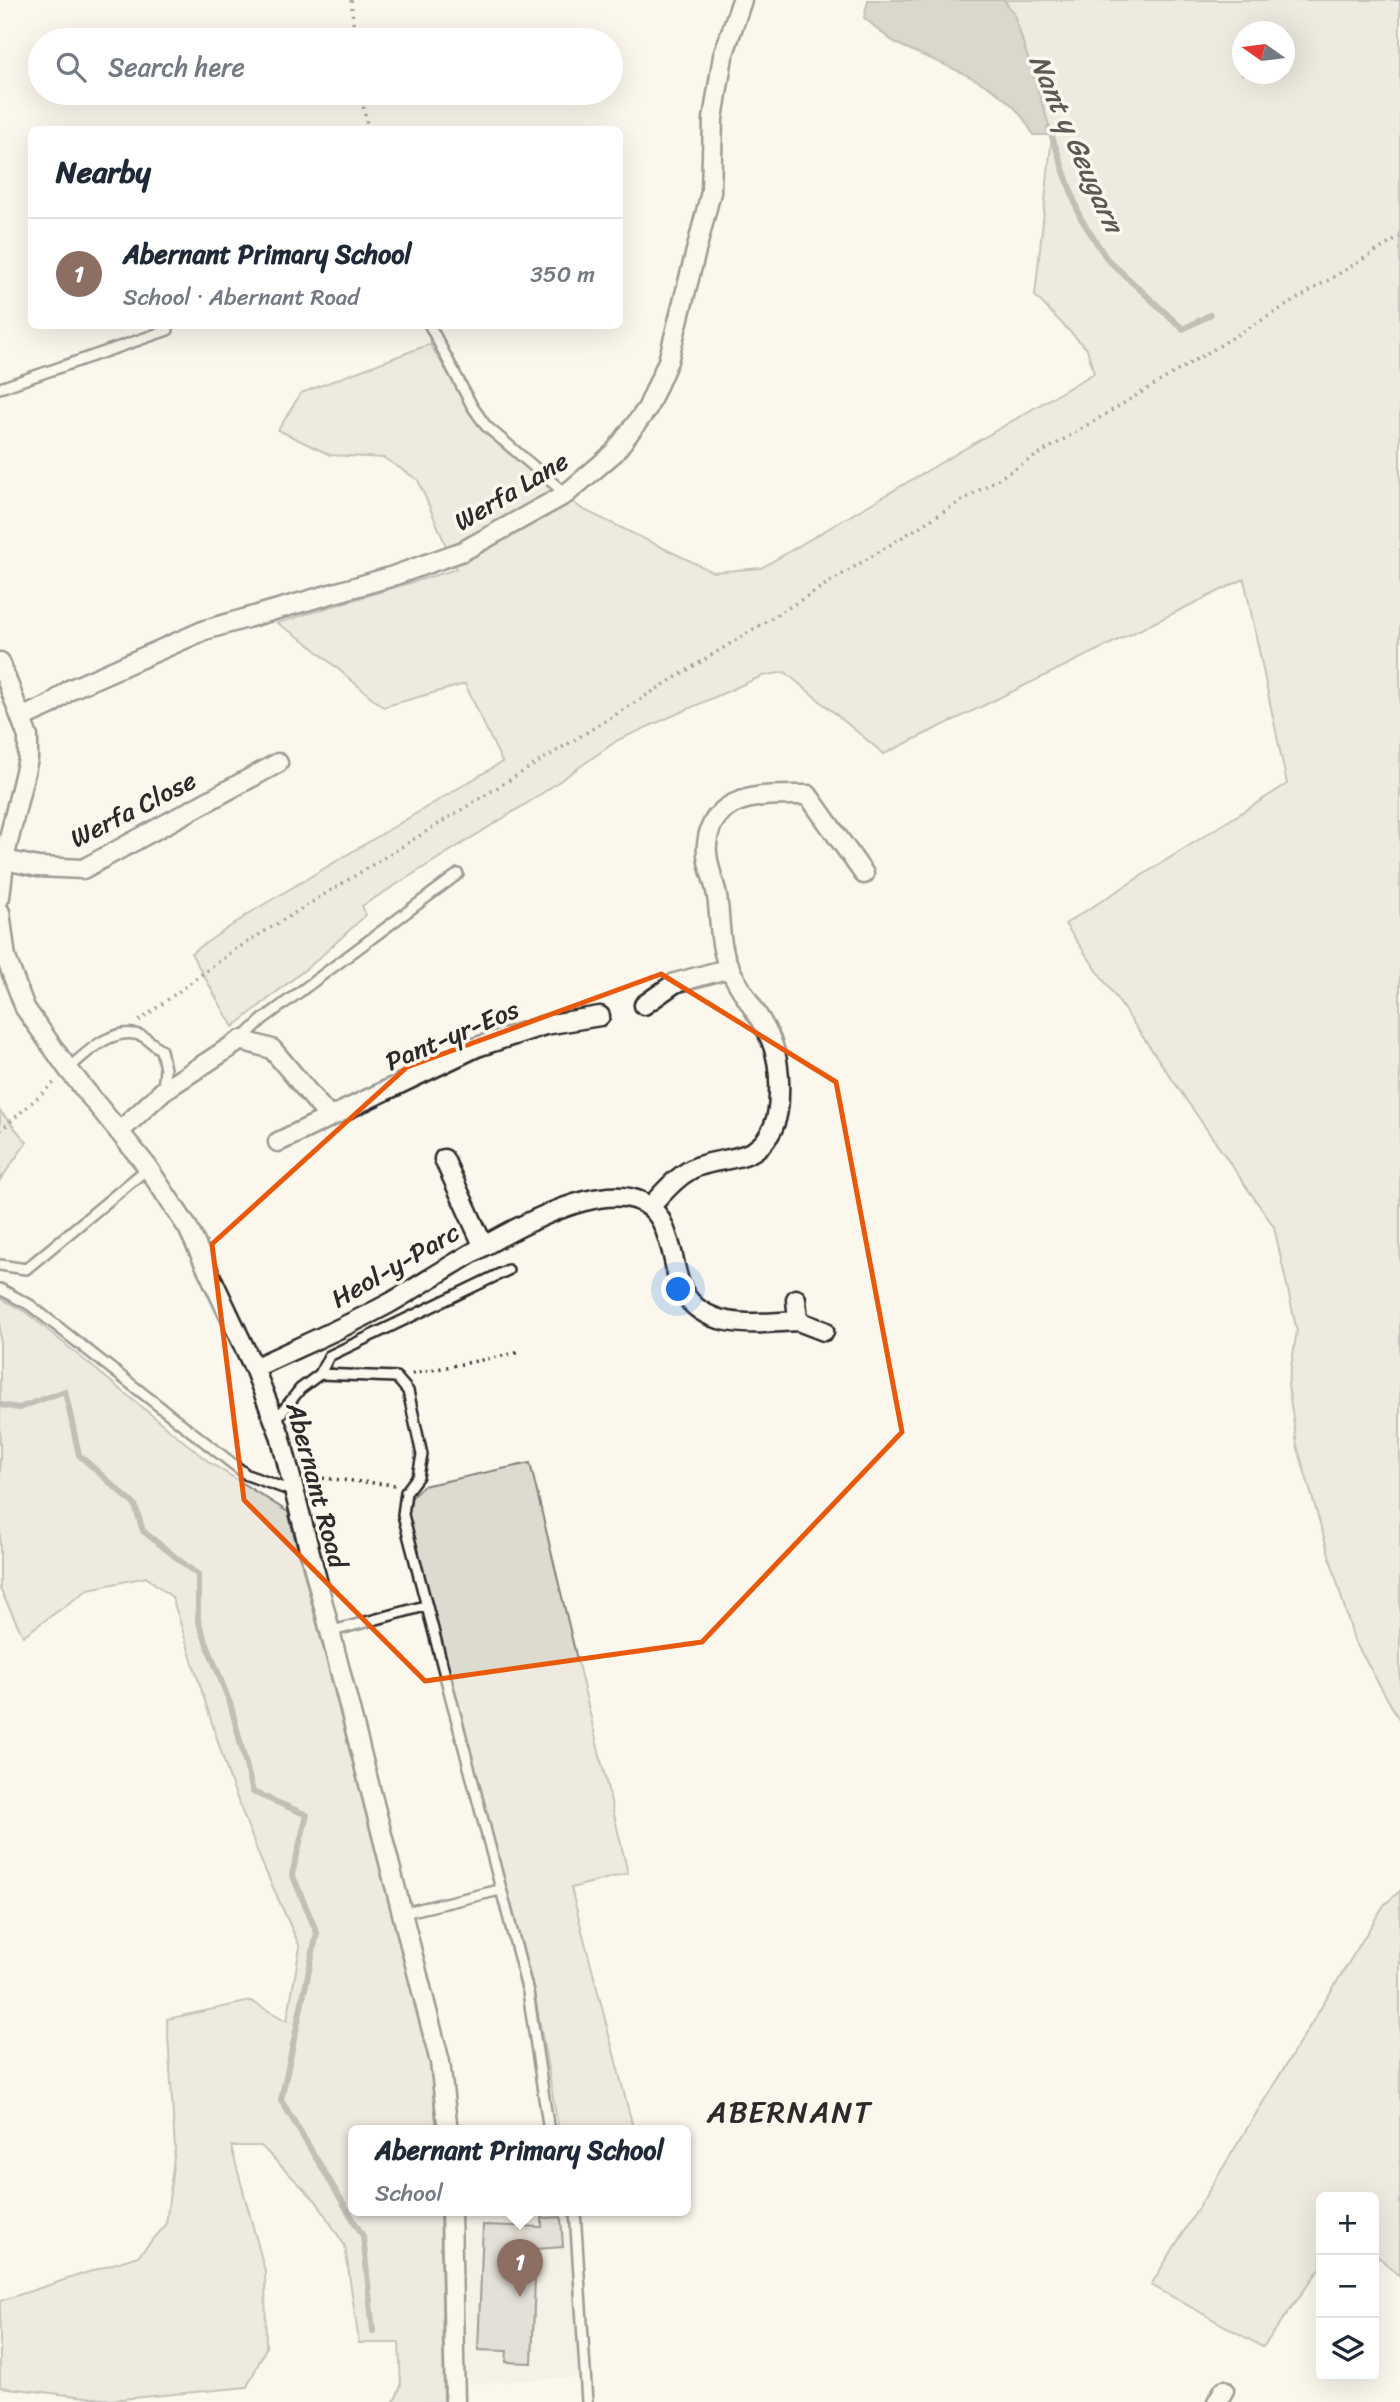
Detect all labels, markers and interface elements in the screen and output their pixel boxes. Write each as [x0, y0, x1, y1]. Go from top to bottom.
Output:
north arrow [1232, 21, 1295, 84]
search box [28, 28, 623, 105]
text: Search here [108, 44, 245, 90]
water label: Nant y Geugarn [1015, 46, 1139, 243]
icon: search [52, 48, 90, 86]
text: Nearby [56, 145, 151, 199]
text: Abernant Primary School [123, 231, 412, 277]
text: 1 [74, 254, 84, 295]
text: 350 m [530, 254, 595, 295]
text: School · Abernant Road [123, 277, 359, 318]
street label: Werfa Lane [444, 438, 578, 544]
street label: Werfa Close [62, 757, 204, 861]
street label: Pant-yr-Eos [378, 986, 526, 1084]
street label: Heol-y-Parc [322, 1209, 468, 1321]
your location [661, 1272, 695, 1306]
street label: Abernant Road [273, 1396, 362, 1575]
district label: ABERNANT [706, 2085, 873, 2139]
popup [348, 2125, 691, 2216]
text: Abernant Primary School [375, 2127, 664, 2173]
text: School [375, 2173, 443, 2214]
map controls [1316, 2192, 1379, 2381]
button: + [1316, 2192, 1379, 2255]
pin: 1 [497, 2239, 543, 2297]
button: − [1316, 2255, 1379, 2318]
button: layers [1316, 2318, 1379, 2381]

